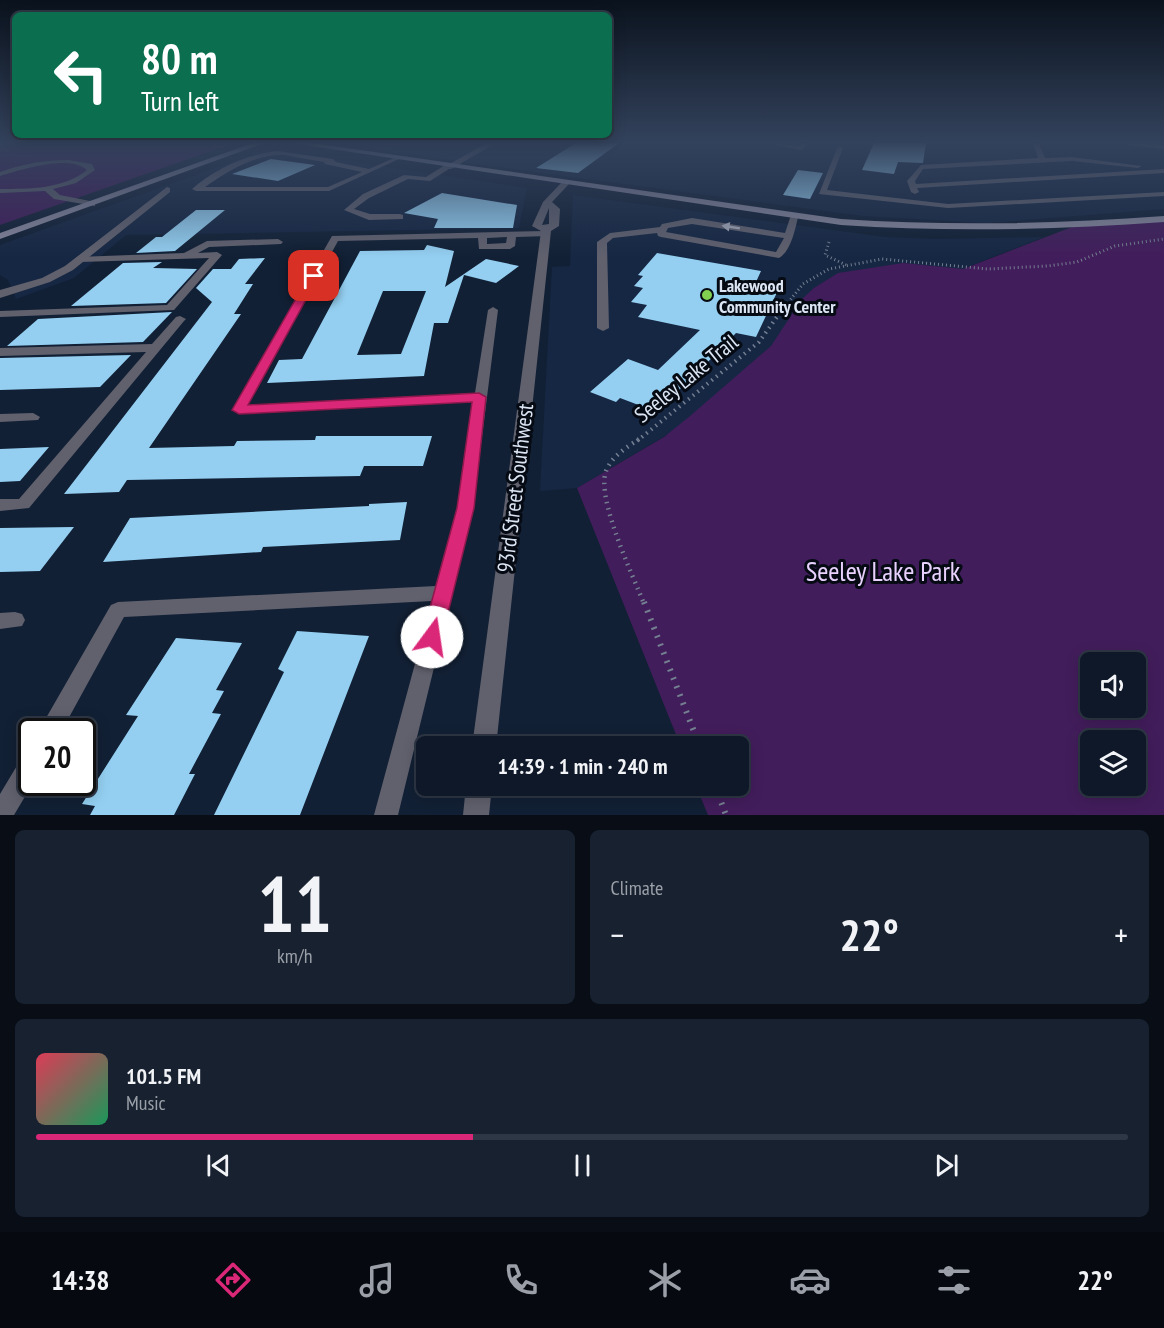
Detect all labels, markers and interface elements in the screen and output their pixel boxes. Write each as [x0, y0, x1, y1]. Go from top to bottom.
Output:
text: 80 m [141, 31, 218, 86]
icon: left [42, 36, 120, 114]
text: Turn left [141, 84, 219, 118]
one-way arrow [721, 223, 740, 232]
pin [288, 250, 339, 301]
icon: arrive [297, 259, 330, 292]
place label: Lakewood Community Center [719, 274, 836, 318]
marker: Lakewood Community Center [700, 288, 714, 302]
street label: Seeley Lake Trail [628, 327, 744, 428]
street label: 93rd Street Southwest [491, 402, 539, 574]
park label: Seeley Lake Park [806, 554, 961, 588]
position arrow [400, 605, 464, 669]
map controls [1080, 652, 1146, 796]
button: sound [1080, 652, 1146, 718]
speed limit sign: 20 [18, 718, 96, 796]
button: layers [1080, 730, 1146, 796]
text: 14:39 · 1 min · 240 m [497, 752, 668, 780]
text: 11 [257, 853, 332, 954]
text: Climate [611, 875, 663, 901]
text: 22° [840, 905, 899, 963]
text: − [611, 913, 624, 956]
text: + [1114, 913, 1128, 956]
text: km/h [277, 943, 312, 969]
text: 101.5 FM [126, 1062, 201, 1090]
text: Music [126, 1090, 166, 1116]
icon: previous [202, 1149, 235, 1182]
icon: pause [566, 1149, 599, 1182]
icon: next [930, 1149, 963, 1182]
icon: directions [212, 1259, 254, 1301]
icon: music [356, 1259, 398, 1301]
icon: phone [500, 1259, 542, 1301]
icon: climate [644, 1259, 686, 1301]
icon: car [789, 1259, 831, 1301]
icon: filters [933, 1259, 975, 1301]
text: 14:38 [51, 1263, 110, 1297]
text: 22° [1077, 1263, 1113, 1297]

